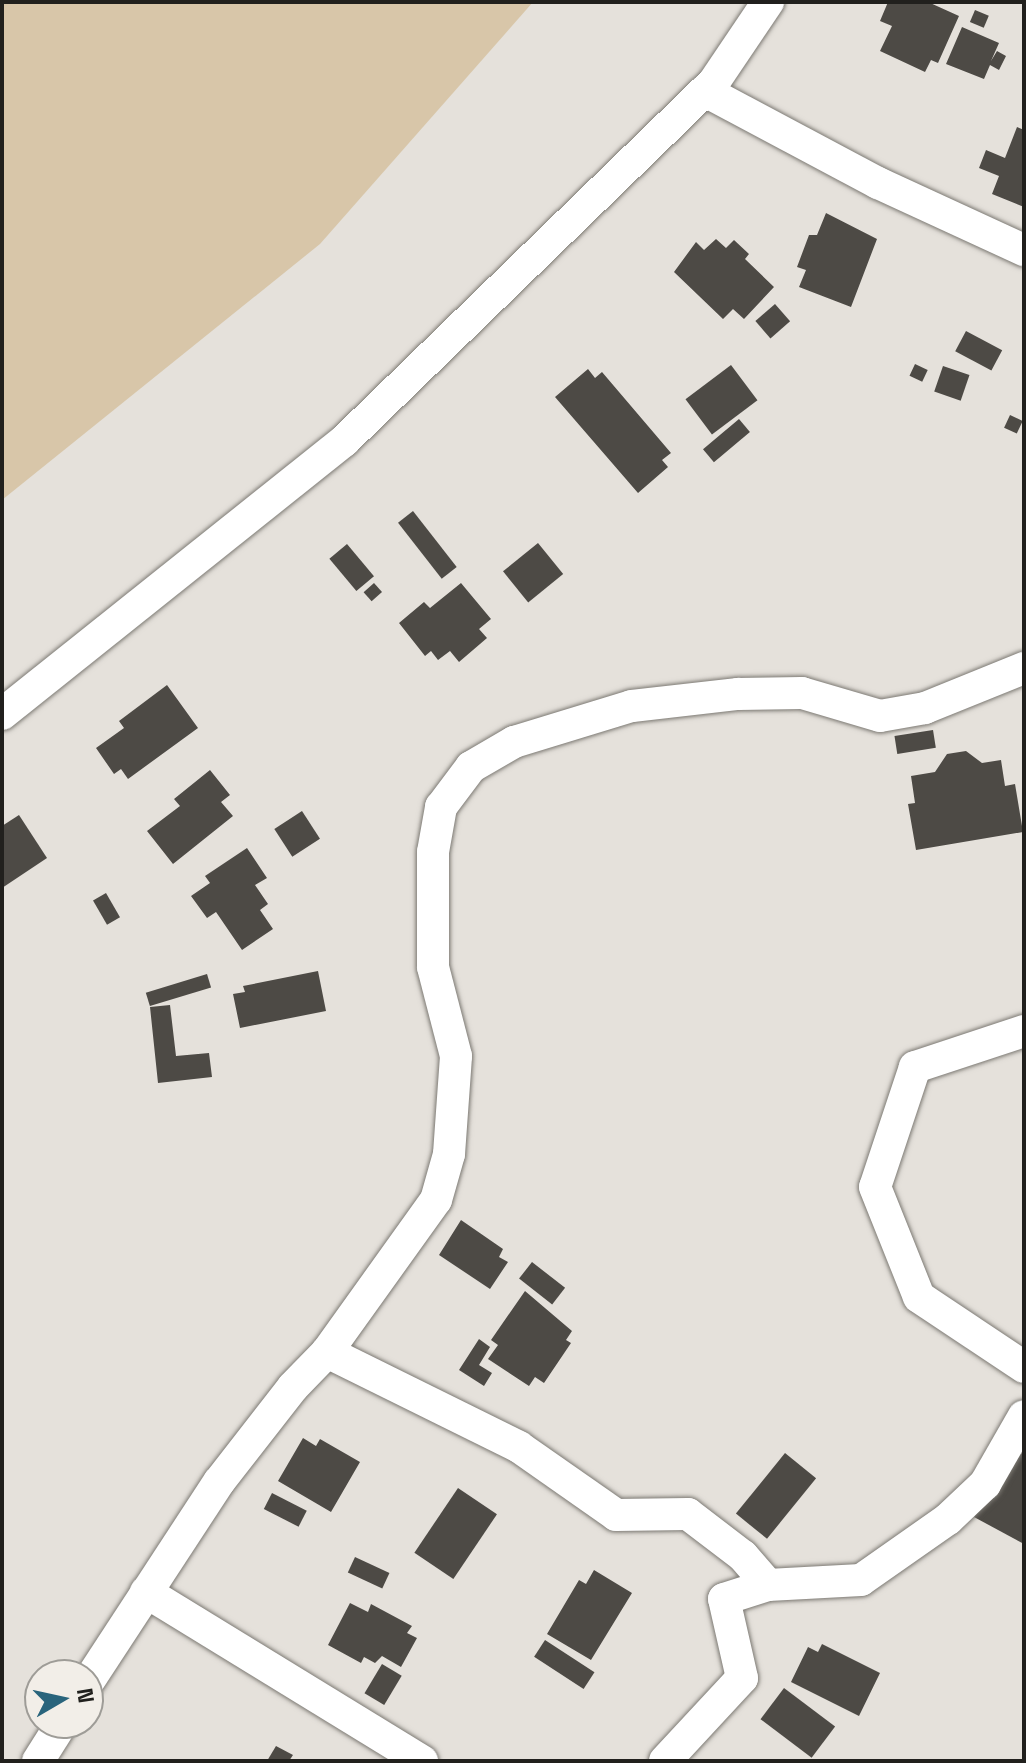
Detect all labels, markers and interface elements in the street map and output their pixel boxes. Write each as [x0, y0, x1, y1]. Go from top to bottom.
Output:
north arrow [24, 1659, 104, 1739]
text: N [71, 1686, 101, 1705]

